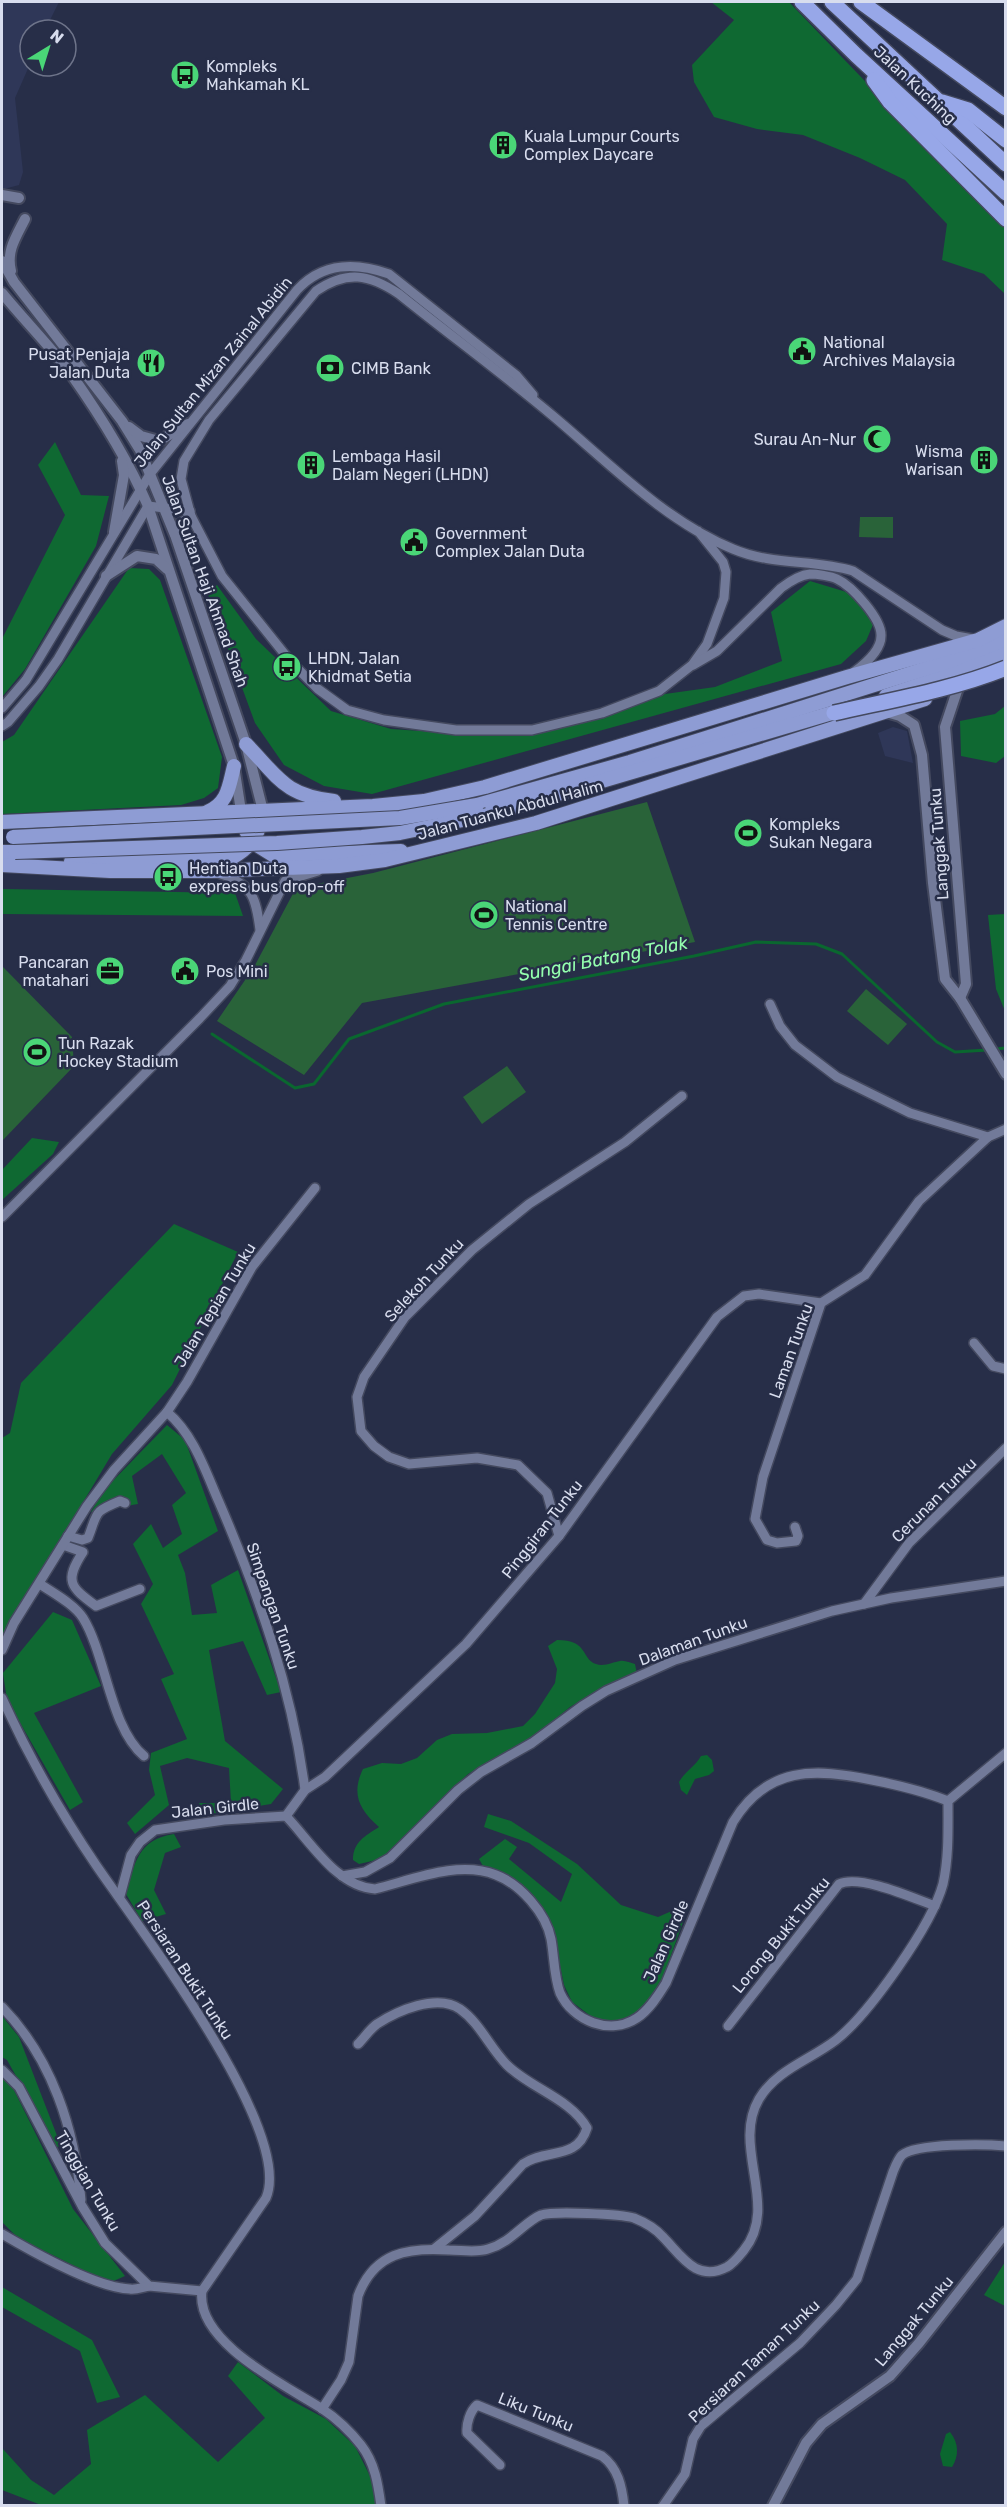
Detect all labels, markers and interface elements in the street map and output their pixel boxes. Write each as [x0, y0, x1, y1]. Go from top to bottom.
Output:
north arrow [18, 18, 78, 78]
text: N [47, 26, 67, 48]
street label: Jalan Kuching [870, 42, 960, 128]
place label: Kompleks Mahkamah KL [206, 57, 310, 94]
bus stop icon: Kompleks Mahkamah KL [169, 59, 201, 91]
place label: Kuala Lumpur Courts Complex Daycare [524, 127, 680, 164]
building icon: Kuala Lumpur Courts Complex Daycare [487, 129, 519, 161]
street label: Jalan Sultan Mizan Zainal Abidin [130, 273, 296, 471]
place label: National Archives Malaysia [823, 333, 955, 370]
public building icon: National Archives Malaysia [786, 335, 818, 367]
place label: Pusat Penjaja Jalan Duta [28, 345, 130, 382]
restaurant icon: Pusat Penjaja Jalan Duta [135, 347, 167, 379]
bank icon: CIMB Bank [314, 352, 346, 384]
place label: CIMB Bank [351, 359, 432, 378]
mosque icon: Surau An-Nur [861, 423, 893, 455]
place label: Surau An-Nur [754, 430, 856, 449]
place label: Wisma Warisan [905, 442, 963, 479]
building icon: Wisma Warisan [968, 444, 1000, 476]
place label: Lembaga Hasil Dalam Negeri (LHDN) [332, 447, 489, 484]
building icon: Lembaga Hasil Dalam Negeri (LHDN) [295, 449, 327, 481]
street label: Jalan Sultan Haji Ahmad Shah [158, 472, 252, 690]
place label: Government Complex Jalan Duta [435, 524, 585, 561]
public building icon: Government Complex Jalan Duta [398, 526, 430, 558]
place label: LHDN, Jalan Khidmat Setia [308, 649, 412, 686]
bus stop icon: LHDN, Jalan Khidmat Setia [271, 651, 303, 683]
street label: Jalan Tuanku Abdul Halim [415, 776, 605, 844]
street label: Langgak Tunku [926, 787, 952, 901]
place label: Kompleks Sukan Negara [769, 815, 872, 852]
sports icon: Kompleks Sukan Negara [732, 817, 764, 849]
place label: Hentian Duta express bus drop-off [189, 859, 344, 896]
bus stop icon: Hentian Duta express bus drop-off [152, 861, 184, 893]
place label: National Tennis Centre [505, 897, 607, 934]
sports icon: National Tennis Centre [468, 899, 500, 931]
water label: Sungai Batang Tolak [516, 932, 690, 986]
place label: Pancaran matahari [18, 953, 89, 990]
office icon: Pancaran matahari [94, 955, 126, 987]
public building icon: Pos Mini [169, 955, 201, 987]
place label: Pos Mini [206, 962, 268, 981]
place label: Tun Razak Hockey Stadium [58, 1034, 179, 1071]
sports icon: Tun Razak Hockey Stadium [21, 1036, 53, 1068]
street label: Selekoh Tunku [380, 1234, 468, 1326]
street label: Jalan Tepian Tunku [170, 1239, 260, 1371]
street label: Laman Tunku [765, 1301, 817, 1401]
street label: Cerunan Tunku [888, 1454, 980, 1546]
street label: Pinggiran Tunku [498, 1476, 586, 1582]
street label: Simpangan Tunku [242, 1540, 304, 1672]
street label: Dalaman Tunku [636, 1613, 750, 1669]
street label: Jalan Girdle [170, 1794, 260, 1822]
street label: Lorong Bukit Tunku [728, 1873, 834, 1997]
street label: Persiaran Bukit Tunku [133, 1897, 237, 2043]
street label: Jalan Girdle [639, 1897, 693, 1985]
street label: Tinggian Tunku [52, 2127, 124, 2235]
street label: Langgak Tunku [871, 2272, 957, 2370]
street label: Persiaran Taman Tunku [685, 2295, 823, 2427]
street label: Liku Tunku [496, 2388, 576, 2436]

